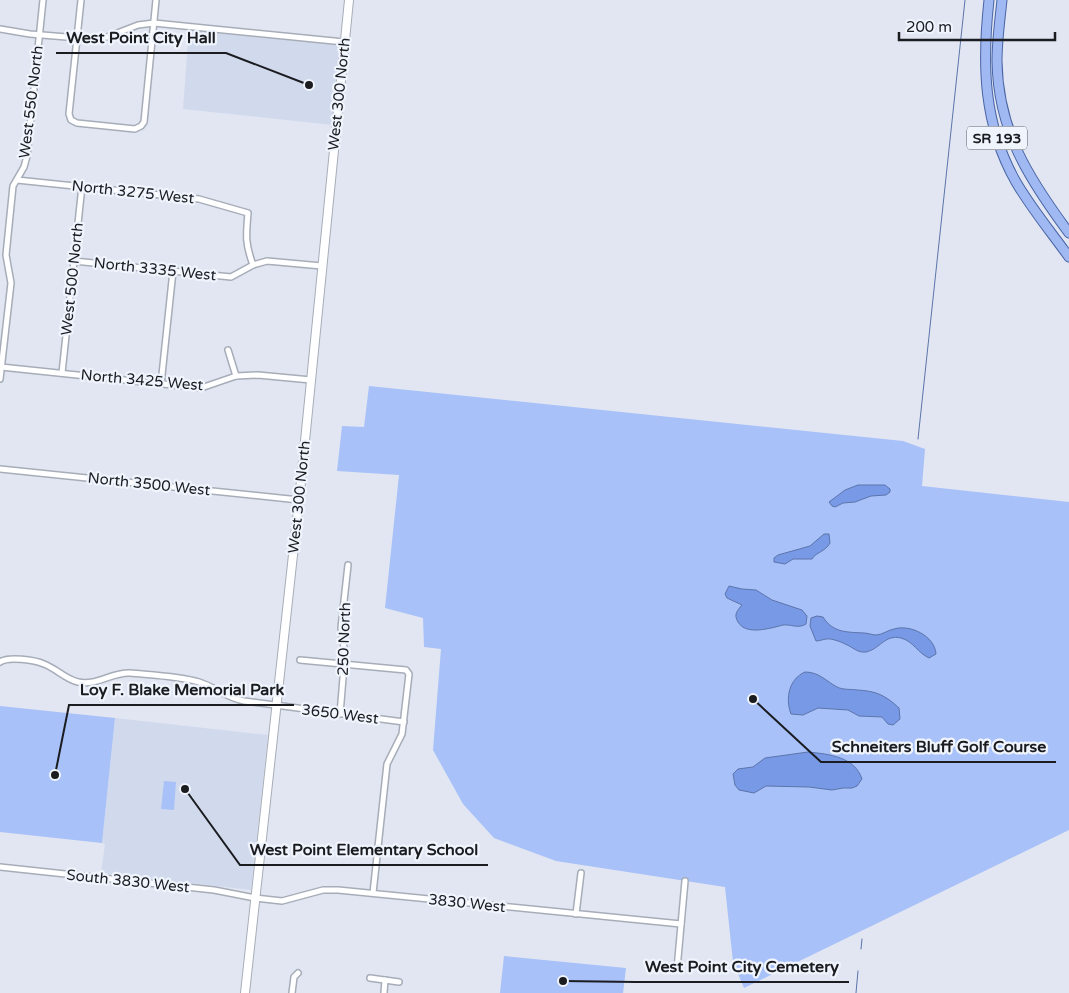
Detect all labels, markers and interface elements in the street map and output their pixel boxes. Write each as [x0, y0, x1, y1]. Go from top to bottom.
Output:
scale bar [899, 10, 1055, 42]
text: 200 m [906, 18, 952, 36]
callout: West Point City Hall [56, 22, 226, 53]
text: West Point City Hall [66, 28, 216, 48]
street label: West 300 North [324, 37, 354, 151]
street label: West 550 North [15, 45, 47, 159]
road number: SR 193 [967, 126, 1027, 150]
street label: North 3275 West [71, 177, 195, 207]
street label: West 500 North [57, 222, 87, 336]
street label: North 3335 West [93, 254, 217, 284]
street label: North 3425 West [80, 366, 204, 394]
street label: West 300 North [284, 440, 314, 554]
street label: North 3500 West [87, 469, 211, 499]
street label: 250 North [334, 602, 354, 676]
callout: Loy F. Blake Memorial Park [69, 674, 294, 705]
text: Loy F. Blake Memorial Park [80, 680, 284, 700]
street label: 3650 West [300, 700, 380, 728]
callout: Schneiters Bluff Golf Course [821, 731, 1056, 762]
text: Schneiters Bluff Golf Course [832, 737, 1046, 757]
callout: West Point Elementary School [240, 834, 488, 865]
text: West Point Elementary School [250, 840, 478, 860]
street label: South 3830 West [66, 866, 191, 896]
street label: 3830 West [428, 890, 507, 916]
callout: West Point City Cemetery [635, 951, 849, 982]
text: West Point City Cemetery [645, 957, 839, 977]

